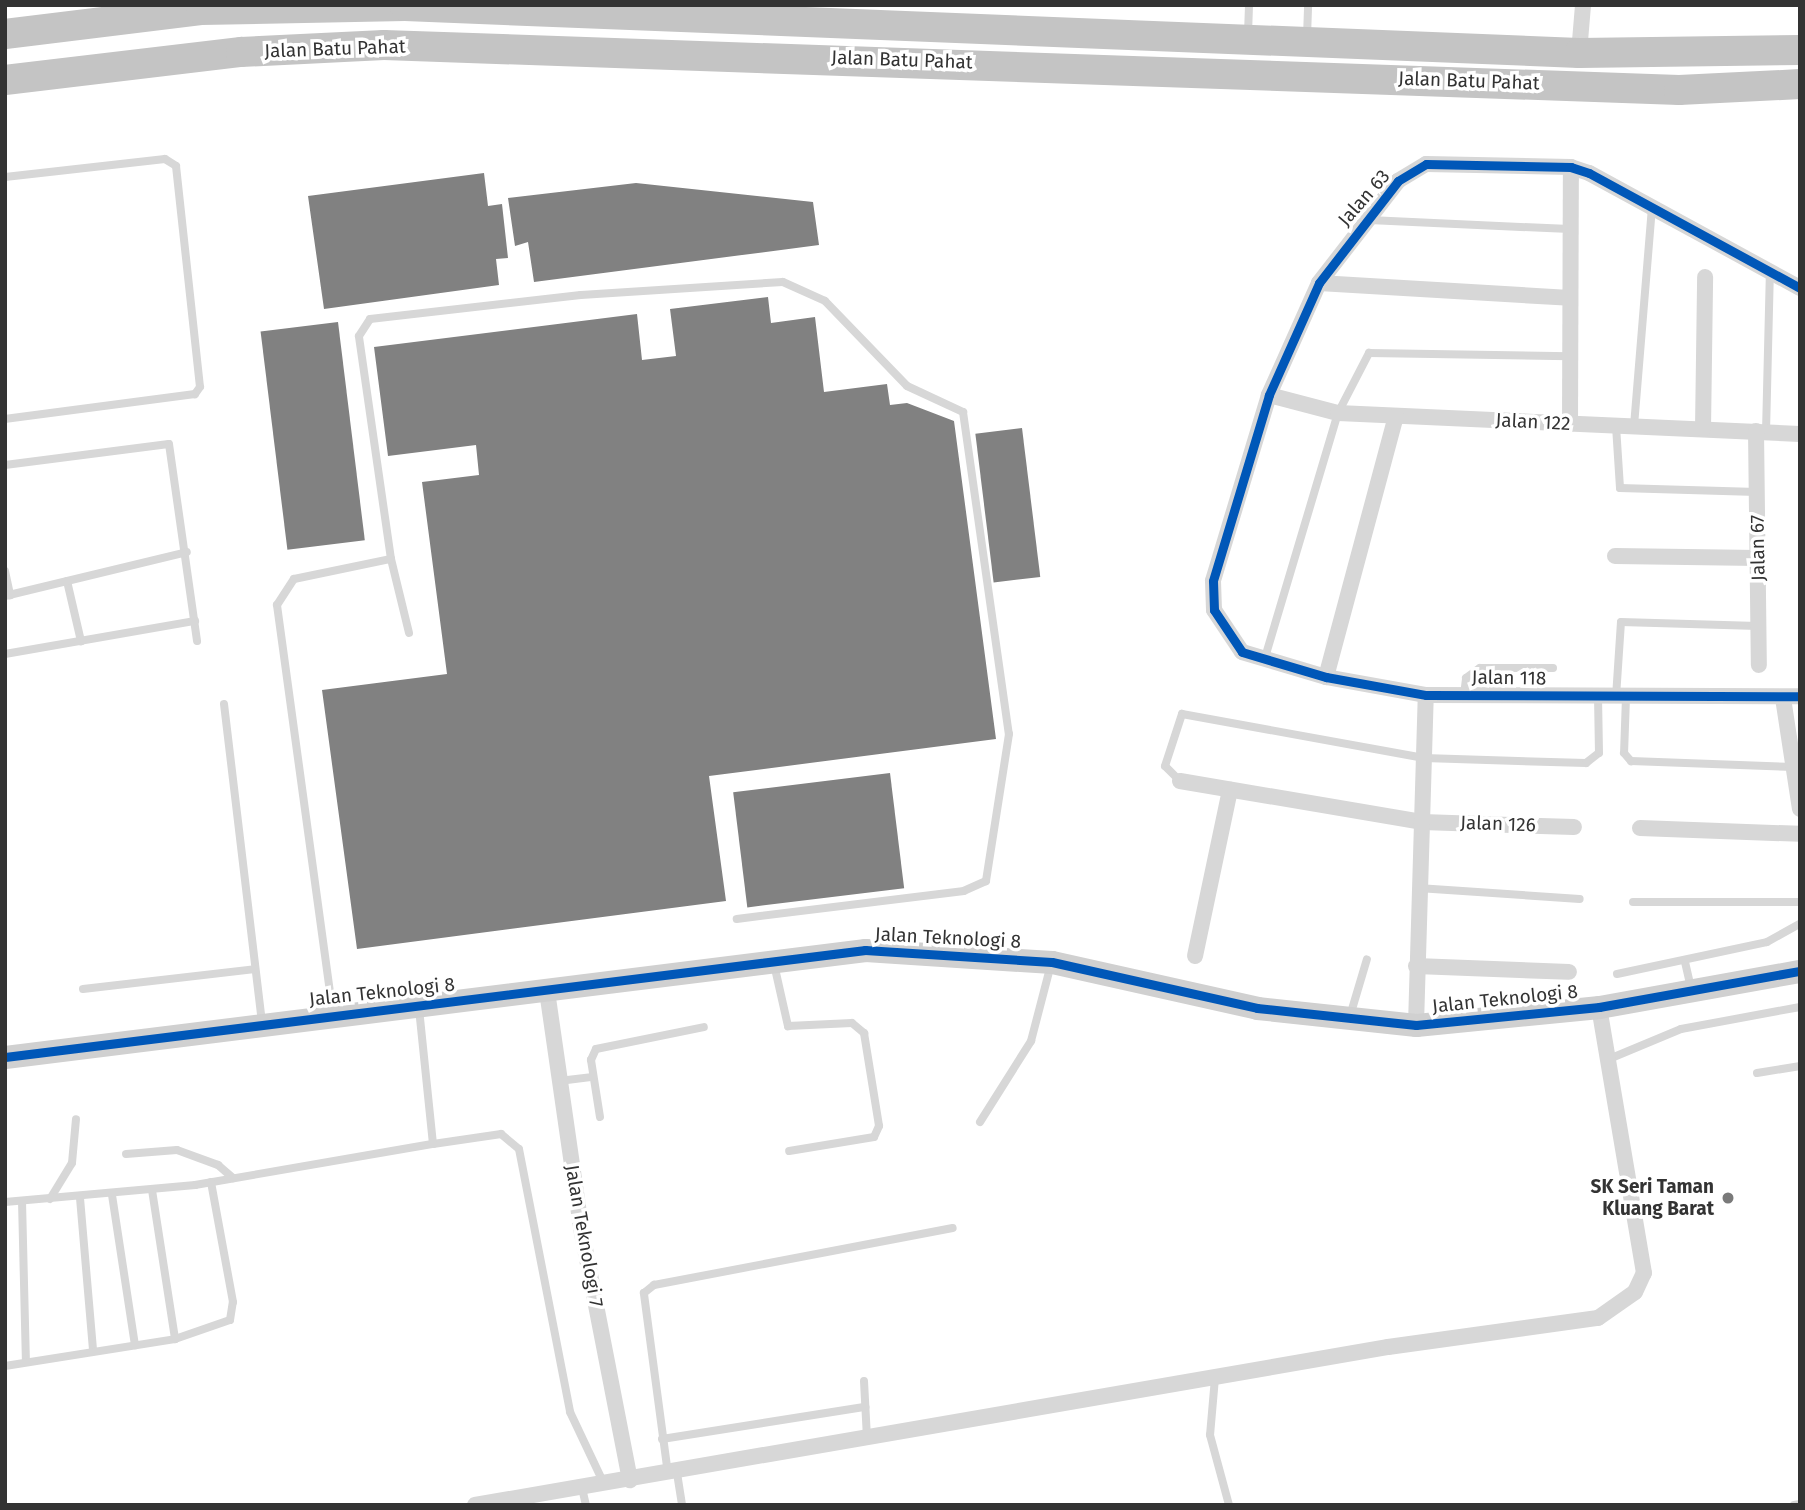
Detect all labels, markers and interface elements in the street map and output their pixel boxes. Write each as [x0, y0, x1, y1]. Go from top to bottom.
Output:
street label: Jalan Batu Pahat [264, 35, 406, 63]
street label: Jalan Batu Pahat [831, 46, 973, 74]
street label: Jalan Batu Pahat [1398, 67, 1540, 95]
street label: Jalan 63 [1333, 165, 1395, 231]
street label: Jalan 122 [1495, 409, 1571, 435]
street label: Jalan 67 [1746, 515, 1770, 581]
street label: Jalan 118 [1472, 666, 1546, 690]
street label: Jalan 126 [1460, 811, 1536, 837]
street label: Jalan Teknologi 8 [874, 923, 1022, 953]
street label: Jalan Teknologi 8 [308, 973, 456, 1011]
street label: Jalan Teknologi 8 [1431, 980, 1579, 1018]
street label: Jalan Teknologi 7 [560, 1163, 608, 1309]
place label: SK Seri Taman Kluang Barat [1591, 1176, 1714, 1220]
marker: SK Seri Taman Kluang Barat [1720, 1190, 1736, 1206]

